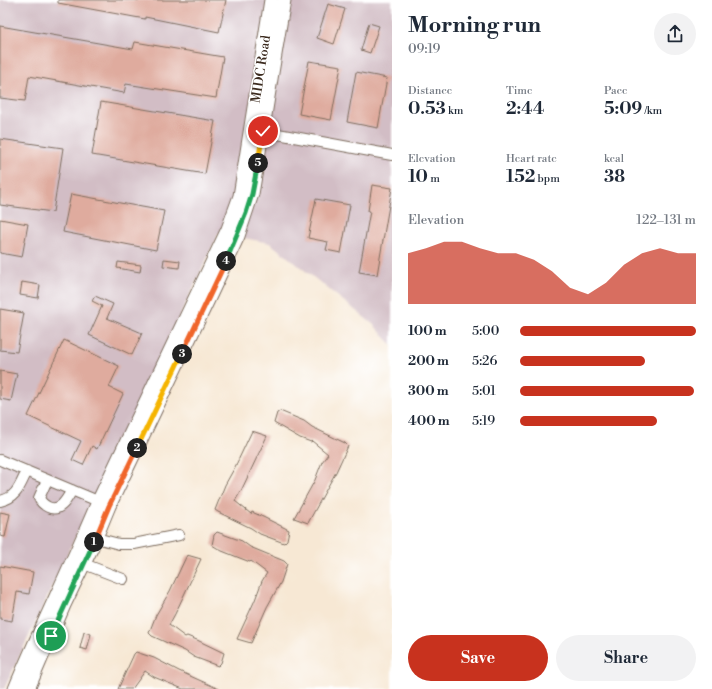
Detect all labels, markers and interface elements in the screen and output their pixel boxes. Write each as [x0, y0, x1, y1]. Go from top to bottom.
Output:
text: Morning run [408, 12, 541, 39]
button: share [654, 13, 696, 55]
street label: MIDC Road [248, 34, 274, 104]
text: 09:19 [408, 41, 440, 57]
text: Distance [408, 84, 452, 98]
text: Time [506, 84, 533, 98]
text: Pace [604, 84, 628, 98]
text: 0.53 [408, 98, 446, 120]
text: 2:44 [506, 98, 544, 120]
text: 5:09 [604, 98, 642, 120]
text: km [446, 104, 463, 118]
text: /km [642, 104, 662, 118]
pin [246, 114, 280, 148]
icon: check [252, 120, 274, 142]
text: Elevation [408, 152, 456, 166]
text: Heart rate [506, 152, 557, 166]
text: kcal [604, 152, 624, 166]
pin: 5 [248, 153, 268, 173]
text: 5 [255, 156, 261, 170]
text: 10 [408, 166, 428, 188]
text: 152 [506, 166, 535, 188]
text: 38 [604, 166, 625, 188]
text: m [428, 172, 440, 186]
text: bpm [535, 172, 560, 186]
text: Elevation [408, 212, 464, 228]
text: 122–131 m [636, 212, 696, 228]
pin: 4 [216, 251, 236, 271]
text: 4 [222, 254, 230, 268]
text: 100 m [408, 323, 447, 339]
text: 5:00 [472, 323, 499, 339]
pin: 3 [172, 344, 192, 364]
text: 3 [179, 347, 185, 361]
text: 200 m [408, 353, 449, 369]
text: 5:26 [472, 353, 497, 369]
text: 300 m [408, 383, 449, 399]
text: 5:01 [472, 383, 496, 399]
text: 400 m [408, 413, 450, 429]
text: 5:19 [472, 413, 495, 429]
pin: 2 [127, 438, 147, 458]
text: 2 [134, 441, 140, 455]
pin: 1 [84, 532, 104, 552]
text: 1 [91, 535, 97, 549]
pin [34, 619, 68, 653]
icon: arrive [40, 625, 62, 647]
button: Save [408, 635, 548, 681]
button: Share [556, 635, 696, 681]

